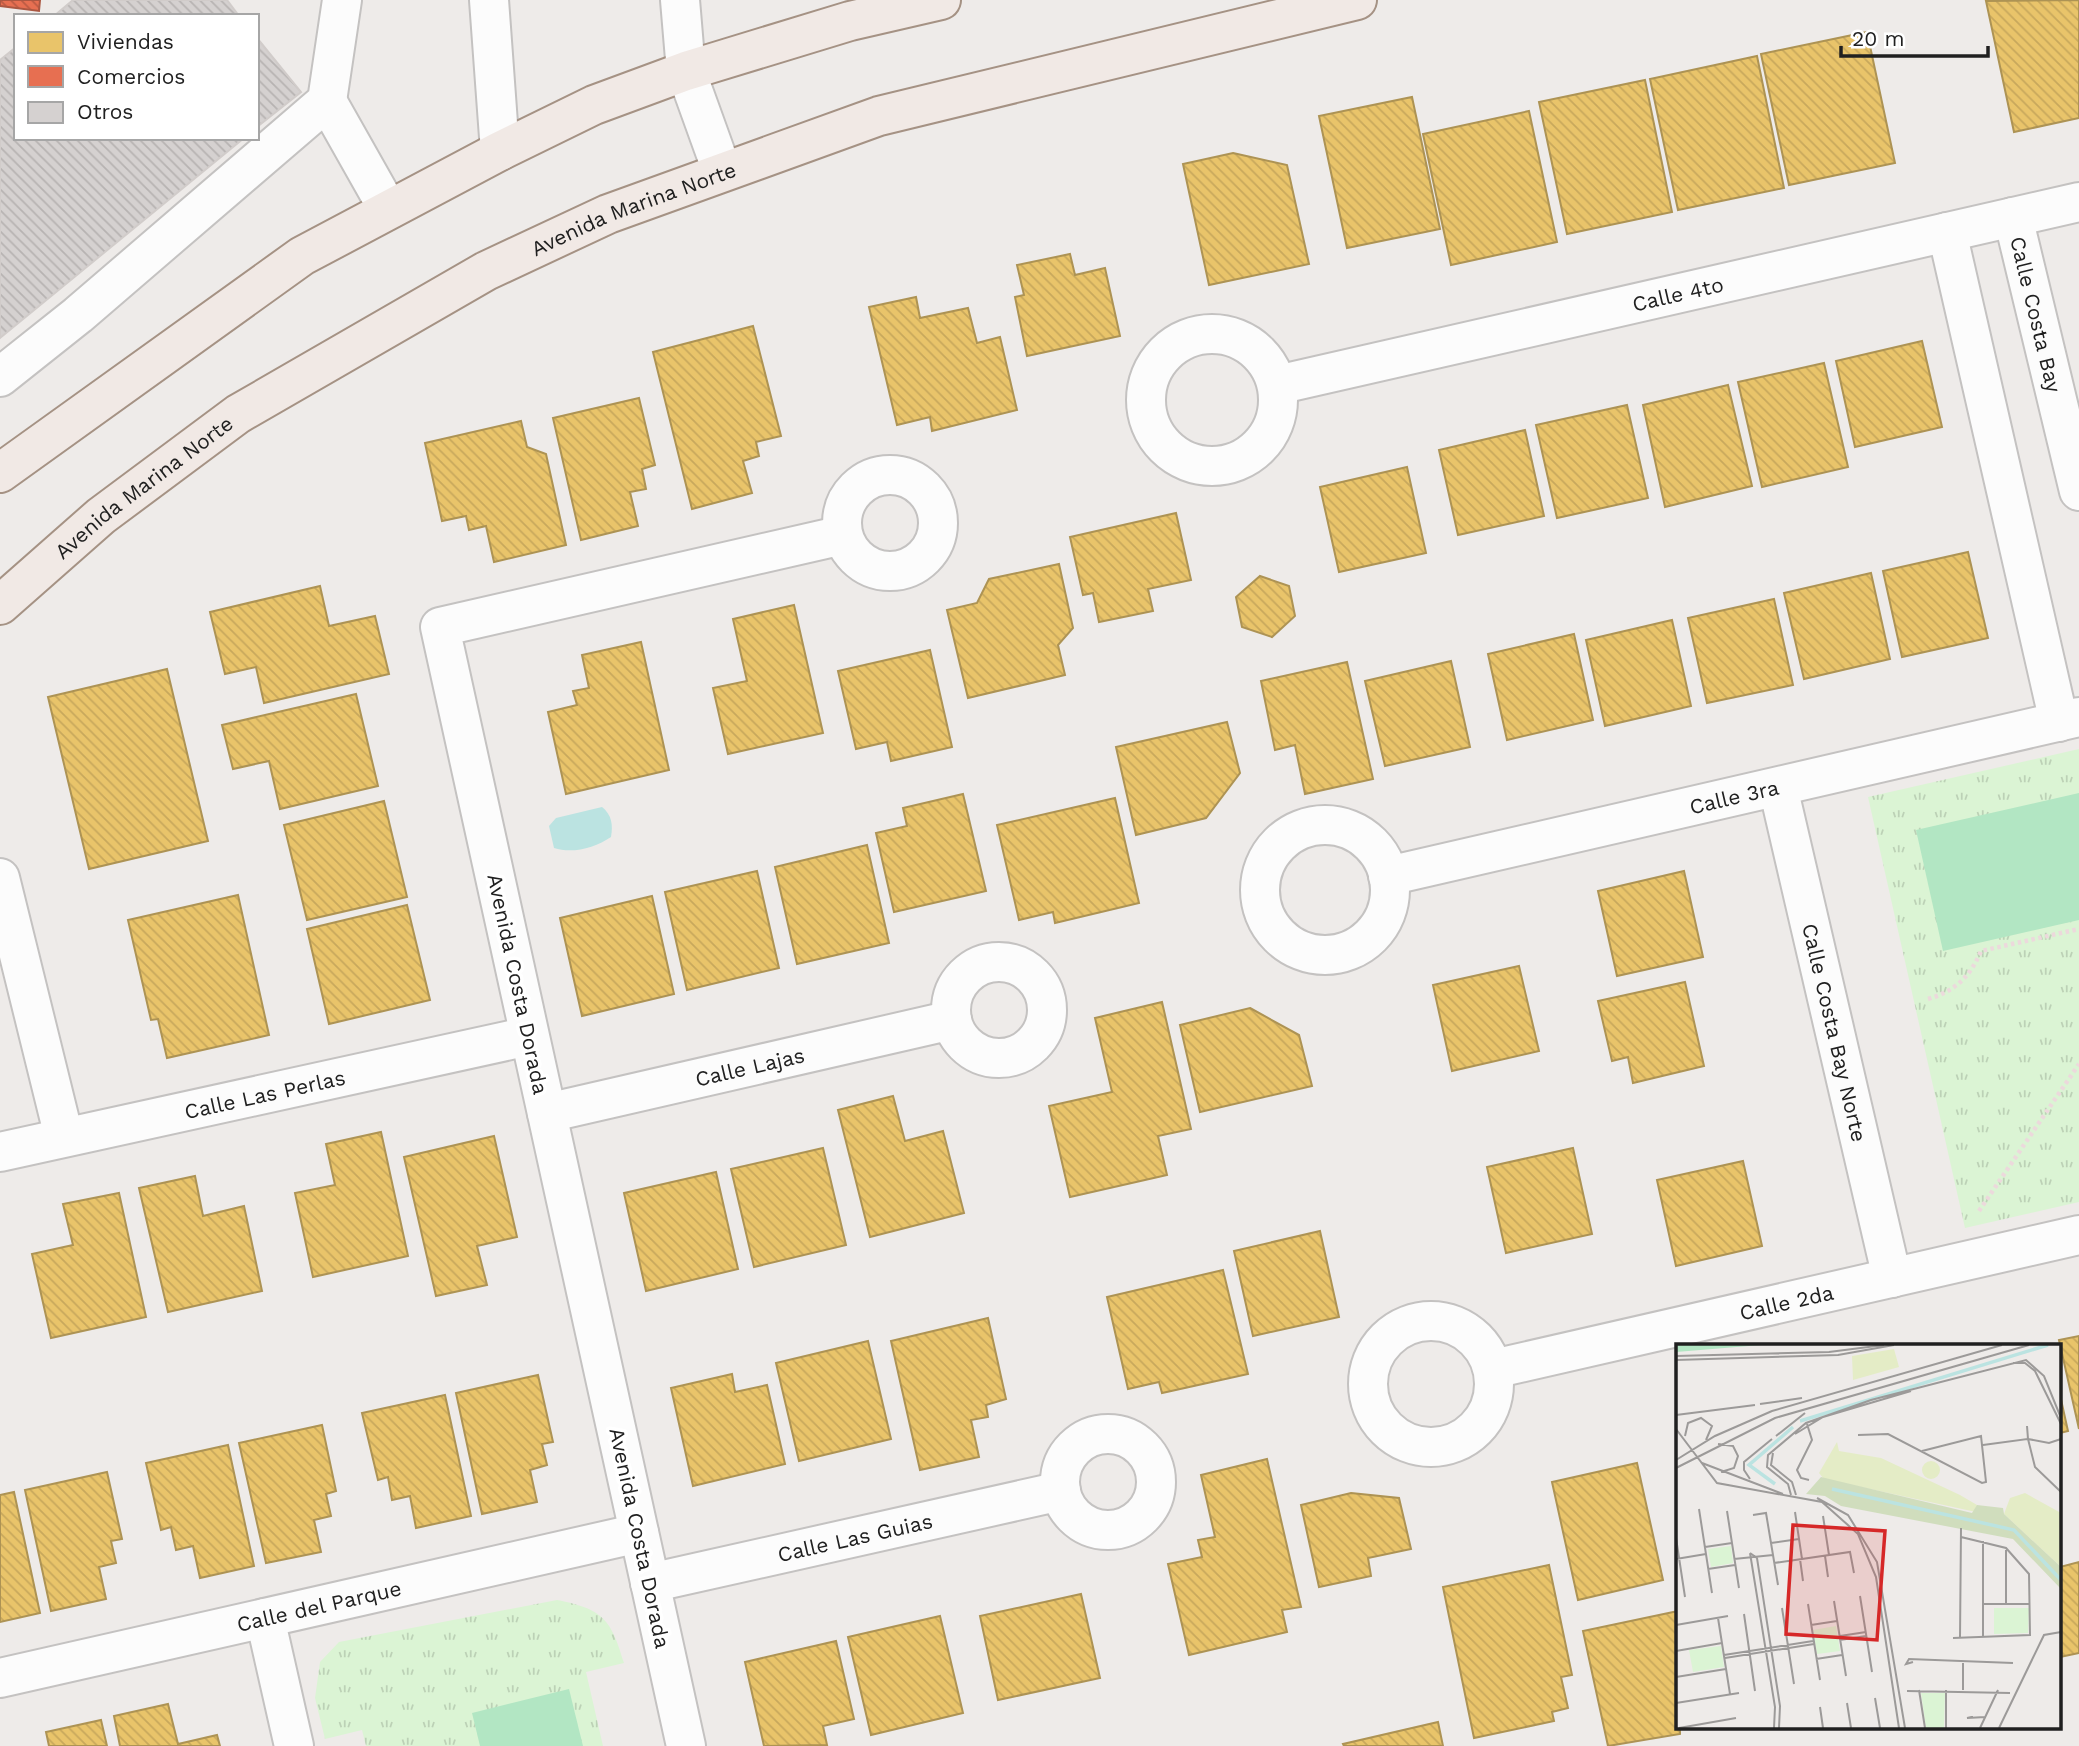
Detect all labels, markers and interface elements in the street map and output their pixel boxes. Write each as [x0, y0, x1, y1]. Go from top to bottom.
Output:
legend [14, 14, 259, 140]
scale bar [1841, 14, 1988, 58]
text: 20 m [1852, 26, 1904, 51]
text: Viviendas [77, 29, 174, 54]
text: Comercios [77, 64, 185, 89]
text: Otros [77, 99, 133, 124]
street label: Avenida Marina Norte [527, 156, 739, 261]
street label: Calle Costa Bay [2006, 234, 2067, 395]
street label: Calle 4to [1630, 271, 1726, 316]
street label: Avenida Marina Norte [49, 410, 237, 564]
street label: Calle 3ra [1687, 774, 1781, 819]
street label: Avenida Costa Dorada [482, 871, 554, 1097]
street label: Calle Costa Bay Norte [1798, 921, 1872, 1144]
street label: Calle Lajas [693, 1042, 807, 1091]
street label: Calle Las Perlas [182, 1064, 347, 1124]
street label: Calle 2da [1737, 1279, 1836, 1325]
inset map [1676, 1344, 2062, 1728]
street label: Avenida Costa Dorada [604, 1425, 676, 1651]
street label: Calle Las Guias [775, 1508, 935, 1567]
street label: Calle del Parque [234, 1575, 404, 1636]

